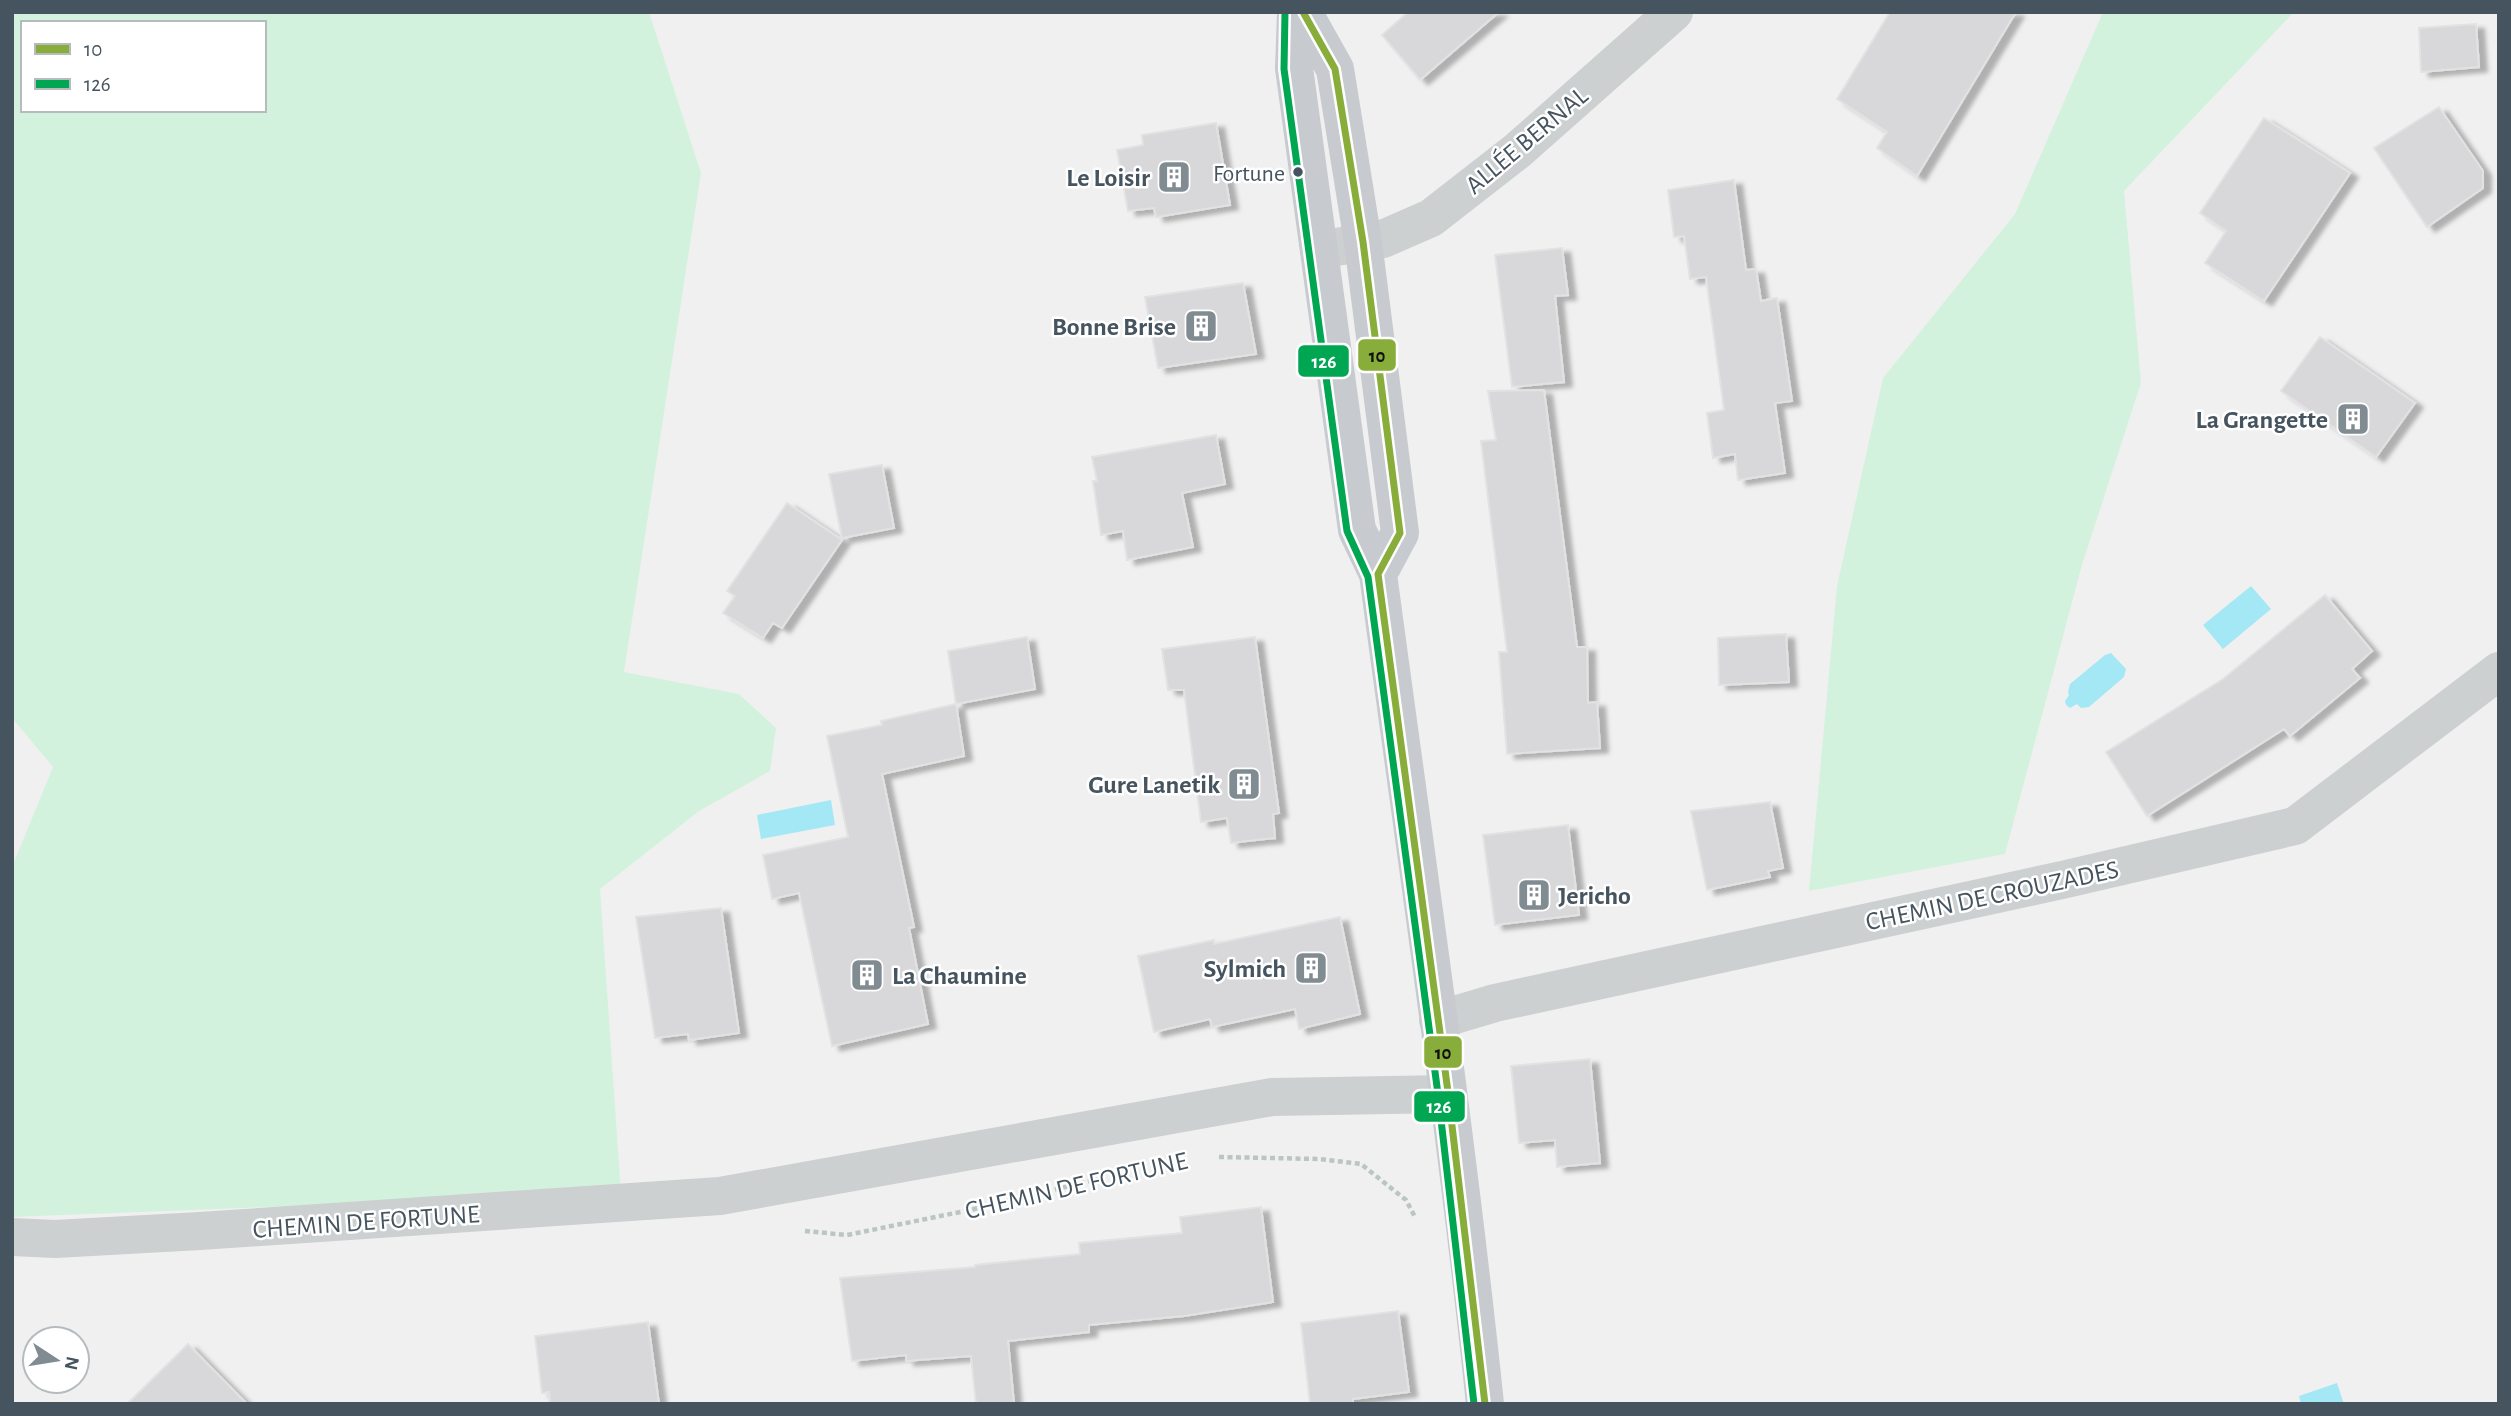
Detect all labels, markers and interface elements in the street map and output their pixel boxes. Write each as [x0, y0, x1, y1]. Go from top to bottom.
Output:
legend [21, 21, 266, 112]
text: 10 [84, 39, 102, 60]
text: 126 [84, 74, 111, 95]
street label: ALLÉE BERNAL [1459, 81, 1593, 199]
building icon: Le Loisir [1155, 158, 1193, 196]
place label: Fortune [1213, 162, 1285, 186]
place label: Le Loisir [1066, 165, 1150, 191]
marker: Fortune [1291, 165, 1305, 179]
building icon: Bonne Brise [1182, 307, 1220, 345]
place label: Bonne Brise [1052, 314, 1176, 340]
line badge: 10 [1357, 338, 1397, 372]
line badge: 126 [1297, 344, 1350, 378]
text: 10 [1369, 347, 1385, 366]
text: 126 [1312, 353, 1336, 372]
building icon: La Grangette [2334, 400, 2372, 438]
place label: La Grangette [2196, 407, 2328, 433]
building icon: Gure Lanetik [1225, 765, 1263, 803]
place label: Gure Lanetik [1088, 772, 1220, 798]
street label: CHEMIN DE CROUZADES [1863, 856, 2121, 935]
building icon: Jericho [1515, 876, 1553, 914]
place label: Jericho [1558, 883, 1631, 909]
building icon: Sylmich [1292, 949, 1330, 987]
building icon: La Chaumine [848, 956, 886, 994]
place label: Sylmich [1204, 956, 1286, 982]
place label: La Chaumine [892, 963, 1027, 989]
line badge: 10 [1423, 1035, 1463, 1069]
text: 10 [1435, 1044, 1451, 1063]
line badge: 126 [1413, 1090, 1466, 1123]
text: 126 [1427, 1098, 1451, 1117]
street label: CHEMIN DE FORTUNE [962, 1148, 1190, 1224]
street label: CHEMIN DE FORTUNE [252, 1201, 480, 1243]
north arrow [21, 1325, 91, 1395]
text: N [60, 1355, 82, 1372]

